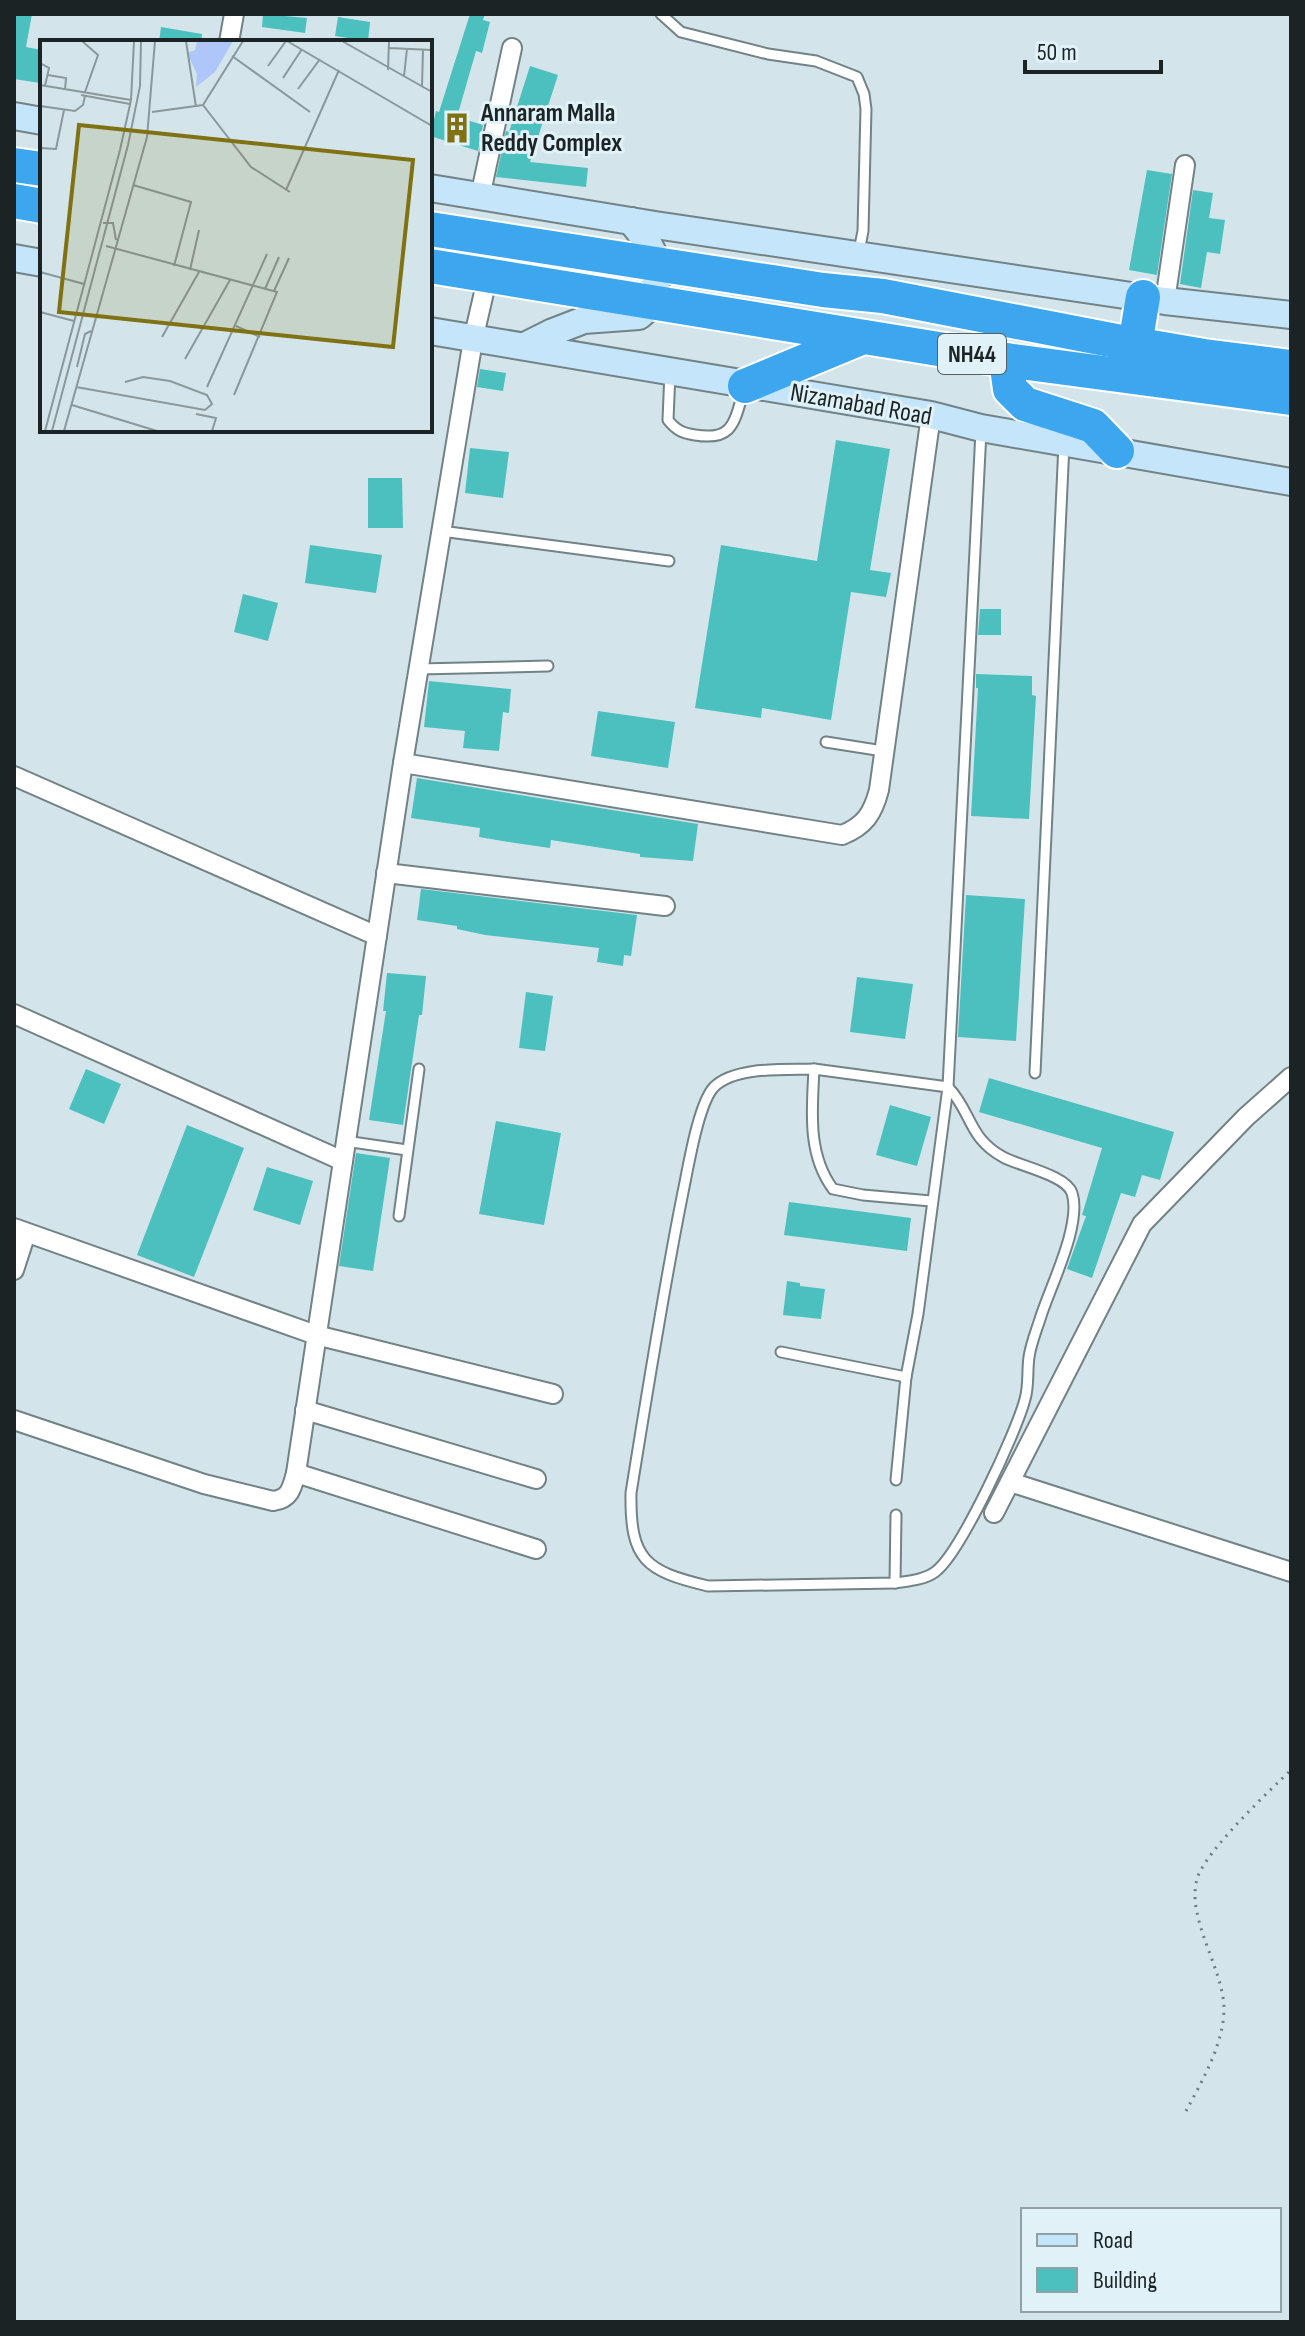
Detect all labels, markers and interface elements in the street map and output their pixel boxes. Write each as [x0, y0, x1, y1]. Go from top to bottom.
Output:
scale bar [1025, 24, 1161, 74]
text: 50 m [1037, 38, 1077, 67]
inset map [40, 40, 432, 432]
place label: Annaram Malla Reddy Complex [480, 98, 622, 159]
building icon: Annaram Malla Reddy Complex [440, 111, 474, 145]
road number: NH44 [938, 334, 1006, 374]
street label: Nizamabad Road [788, 377, 934, 433]
legend [1021, 2208, 1281, 2312]
text: Road [1093, 2226, 1133, 2255]
text: Building [1093, 2266, 1157, 2295]

